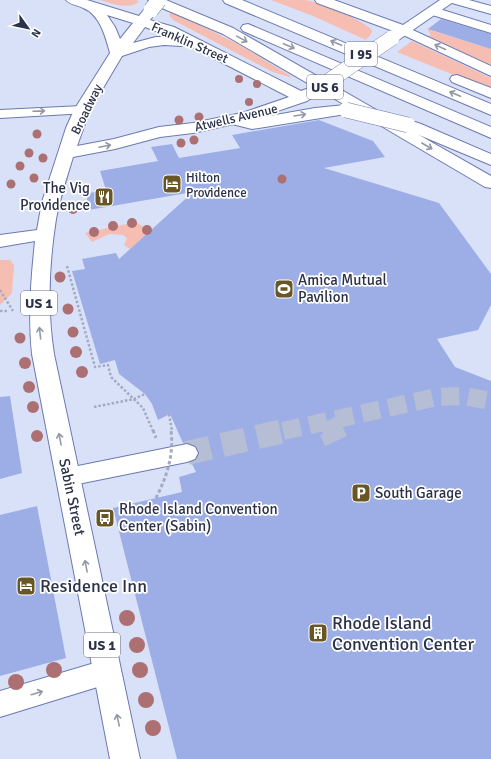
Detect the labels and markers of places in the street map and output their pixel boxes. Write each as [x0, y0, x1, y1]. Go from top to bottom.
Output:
place label: Hilton Providence [186, 170, 247, 201]
hotel icon: Hilton Providence [161, 173, 183, 195]
place label: The Vig Providence [20, 179, 90, 214]
restaurant icon: The Vig Providence [93, 186, 115, 208]
place label: Amica Mutual Pavilion [298, 271, 387, 306]
sports icon: Amica Mutual Pavilion [273, 278, 295, 300]
parking icon: South Garage [350, 482, 372, 504]
place label: South Garage [375, 484, 462, 502]
place label: Rhode Island Convention Center (Sabin) [119, 500, 278, 535]
bus stop icon: Rhode Island Convention Center (Sabin) [94, 507, 116, 529]
hotel icon: Residence Inn [15, 575, 37, 597]
place label: Residence Inn [40, 575, 147, 597]
place label: Rhode Island Convention Center [332, 612, 475, 655]
building icon: Rhode Island Convention Center [307, 622, 329, 644]

